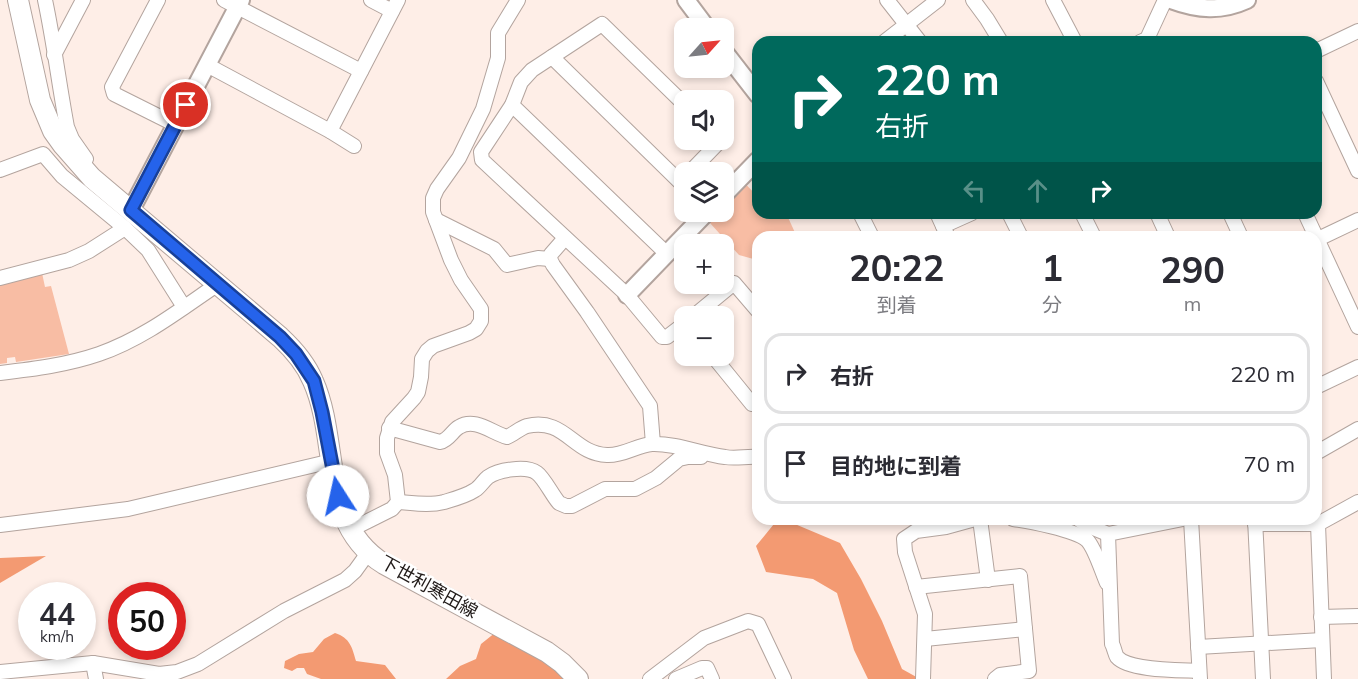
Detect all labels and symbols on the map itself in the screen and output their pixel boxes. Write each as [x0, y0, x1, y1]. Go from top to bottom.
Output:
north arrow [674, 18, 734, 78]
pin [160, 79, 211, 130]
position arrow [306, 464, 370, 528]
street label: 下世利寒田線 [376, 550, 482, 623]
speed limit sign: 50 [108, 582, 186, 660]

